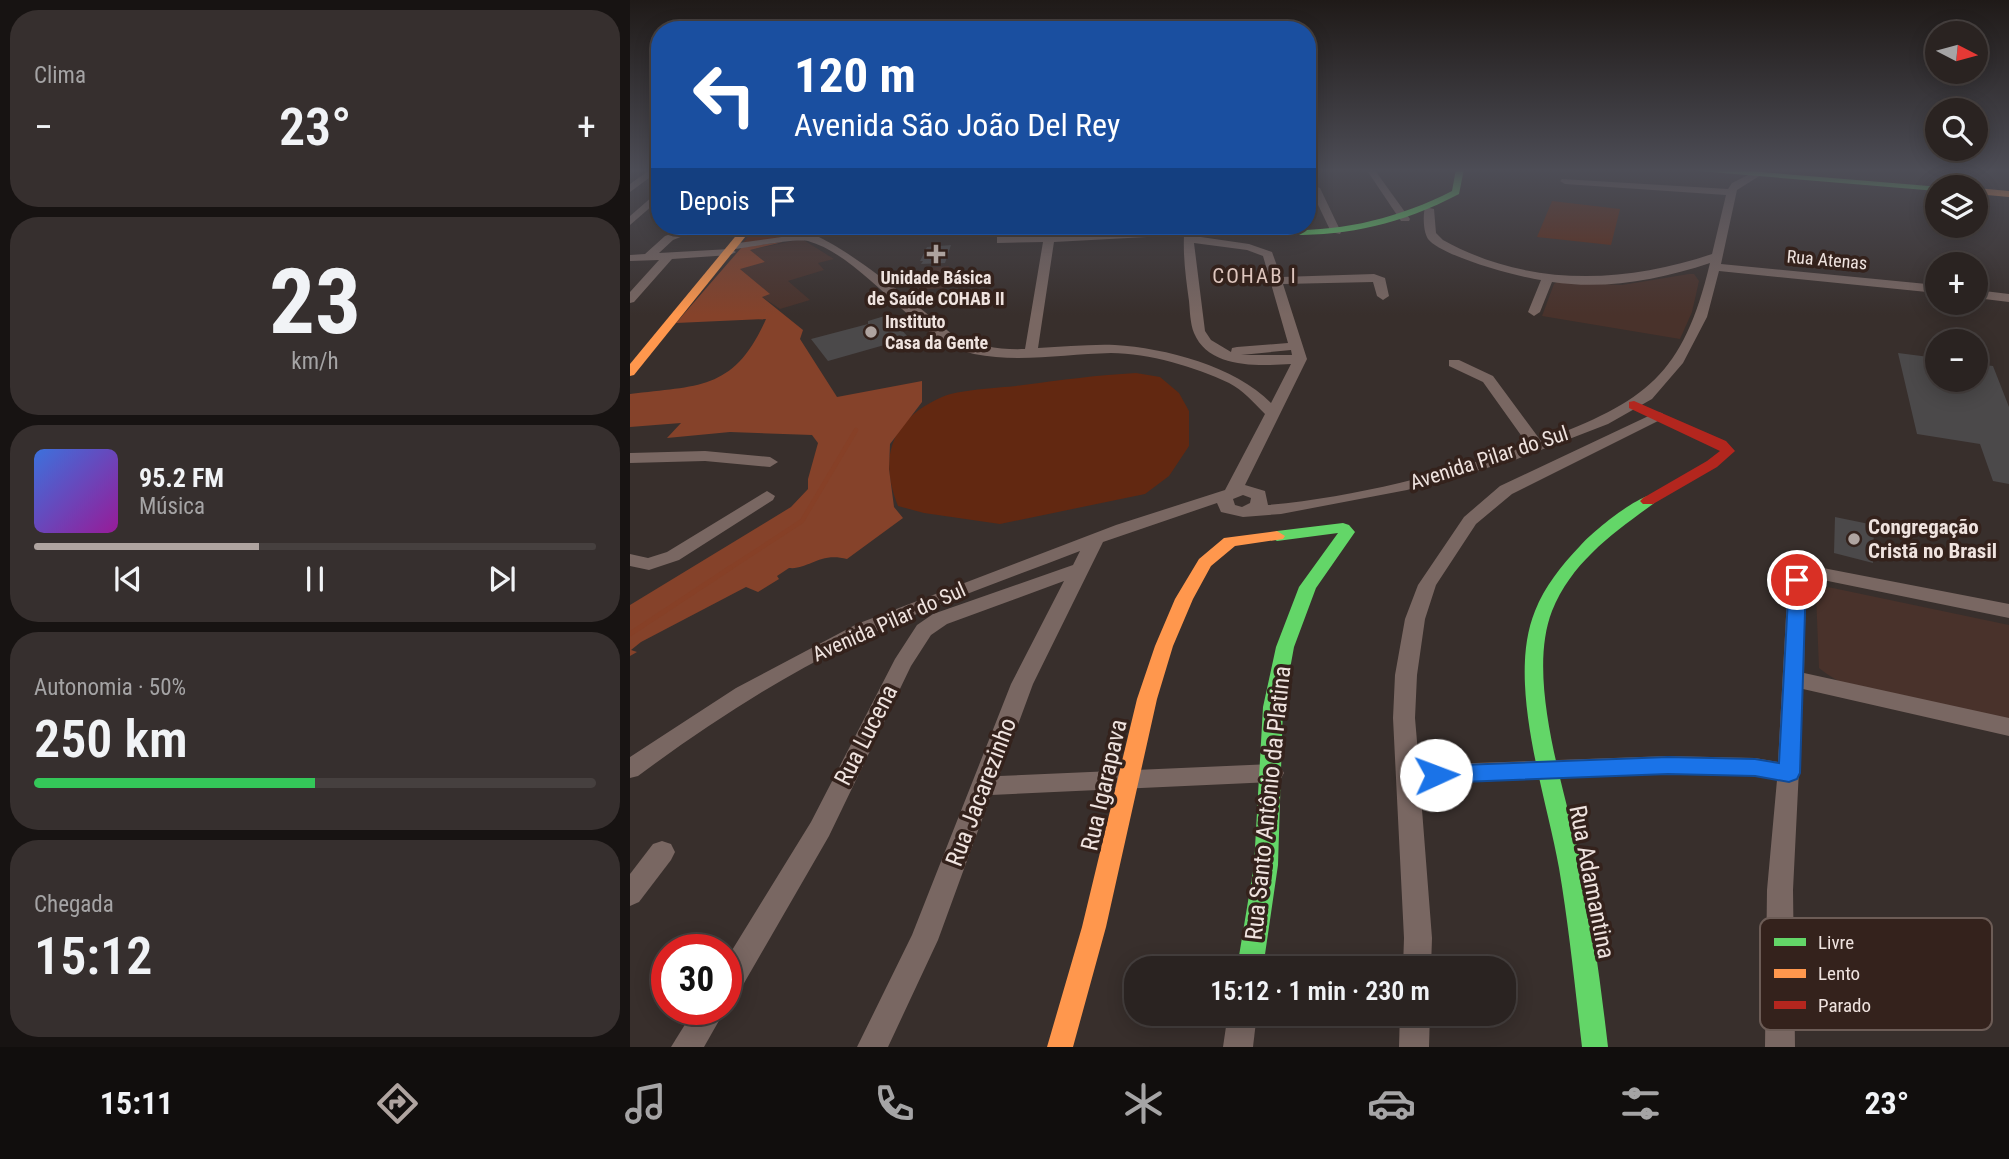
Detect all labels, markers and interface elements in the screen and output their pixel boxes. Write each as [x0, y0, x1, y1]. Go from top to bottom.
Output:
north arrow [1925, 21, 1988, 84]
map controls [1925, 21, 1988, 392]
text: 120 m [794, 47, 916, 104]
icon: left [679, 49, 770, 140]
text: Clima [34, 62, 86, 89]
text: 23° [279, 97, 351, 158]
button: search [1925, 98, 1988, 161]
text: − [34, 105, 53, 149]
text: + [577, 105, 596, 149]
text: Avenida São João Del Rey [794, 106, 1120, 144]
button: layers [1925, 175, 1988, 238]
icon: arrive [764, 182, 802, 220]
text: Depois [679, 186, 750, 216]
marker: Unidade Básica de Saúde COHAB II [926, 244, 946, 264]
street label: Rua Atenas [1786, 246, 1868, 273]
text: 23 [269, 249, 361, 355]
button: + [1925, 252, 1988, 315]
district label: COHAB I [1212, 264, 1298, 288]
place label: Unidade Básica de Saúde COHAB II [867, 267, 1005, 309]
place label: Instituto Casa da Gente [885, 311, 989, 353]
marker: Instituto Casa da Gente [863, 324, 879, 340]
button: − [1925, 329, 1988, 392]
text: km/h [291, 348, 339, 375]
street label: Avenida Pilar do Sul [1407, 421, 1571, 495]
text: 95.2 FM [139, 463, 224, 493]
text: Música [139, 493, 205, 520]
place label: Congregação Cristã no Brasil [1868, 515, 1997, 563]
marker: Congregação Cristã no Brasil [1846, 531, 1862, 547]
pin [1767, 550, 1827, 610]
icon: previous [109, 560, 147, 598]
icon: pause [296, 560, 334, 598]
icon: next [483, 560, 521, 598]
icon: arrive [1778, 561, 1816, 599]
street label: Avenida Pilar do Sul [809, 578, 969, 666]
street label: Rua Santo Antônio da Platina [1240, 665, 1296, 941]
text: Autonomia · 50% [34, 674, 186, 701]
street label: Rua Lucena [829, 680, 903, 790]
text: 250 km [34, 709, 188, 770]
street label: Rua Jacarezinho [940, 714, 1022, 870]
street label: Rua Igarapava [1075, 717, 1133, 853]
position arrow [1399, 738, 1473, 812]
street label: Rua Adamantina [1563, 803, 1621, 961]
text: Chegada [34, 891, 114, 918]
legend [1760, 918, 1992, 1030]
text: 15:12 [34, 926, 152, 987]
text: Livre [1818, 931, 1854, 954]
speed limit sign: 30 [651, 934, 742, 1025]
text: Lento [1818, 962, 1860, 985]
text: 15:12 · 1 min · 230 m [1210, 976, 1430, 1006]
text: Parado [1818, 994, 1871, 1017]
icon: directions [373, 1079, 422, 1128]
icon: music [621, 1079, 670, 1128]
icon: phone [870, 1079, 919, 1128]
icon: climate [1119, 1079, 1168, 1128]
icon: car [1367, 1079, 1416, 1128]
icon: filters [1616, 1079, 1665, 1128]
text: 15:11 [100, 1084, 173, 1122]
text: 23° [1864, 1084, 1909, 1122]

